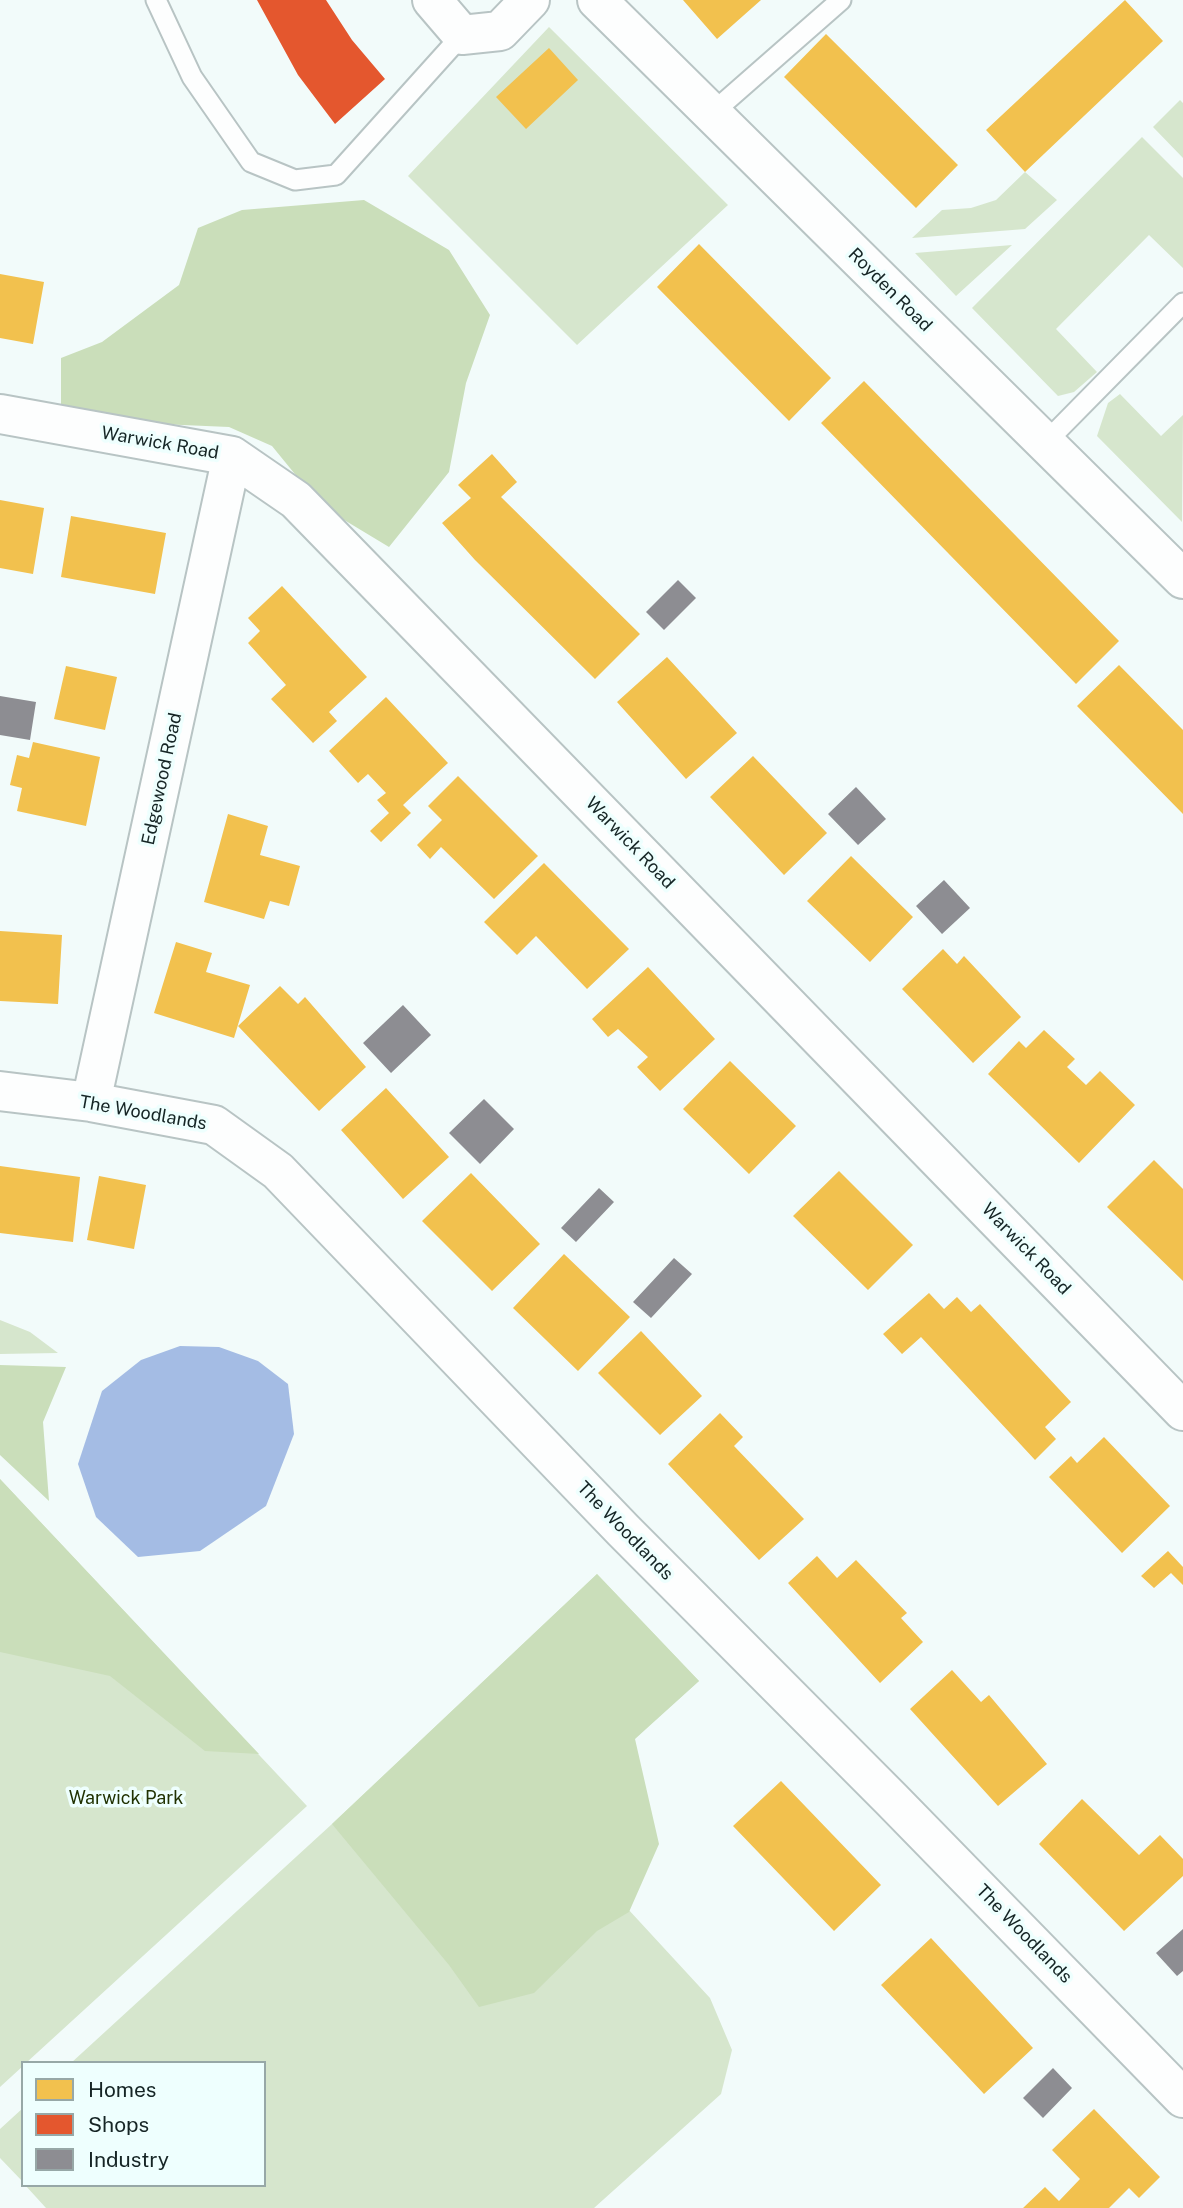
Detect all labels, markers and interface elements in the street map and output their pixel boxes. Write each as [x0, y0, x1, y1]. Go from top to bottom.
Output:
street label: Royden Road [844, 244, 936, 336]
street label: Warwick Road [100, 422, 220, 464]
street label: Edgewood Road [137, 711, 187, 847]
street label: Warwick Road [581, 793, 679, 893]
street label: The Woodlands [78, 1091, 208, 1135]
street label: Warwick Road [977, 1199, 1075, 1299]
street label: The Woodlands [573, 1477, 677, 1585]
park label: Warwick Park [69, 1787, 183, 1809]
street label: The Woodlands [972, 1880, 1076, 1988]
legend [21, 2061, 266, 2187]
text: Homes [88, 2077, 156, 2102]
text: Shops [88, 2112, 149, 2137]
text: Industry [88, 2147, 169, 2172]

